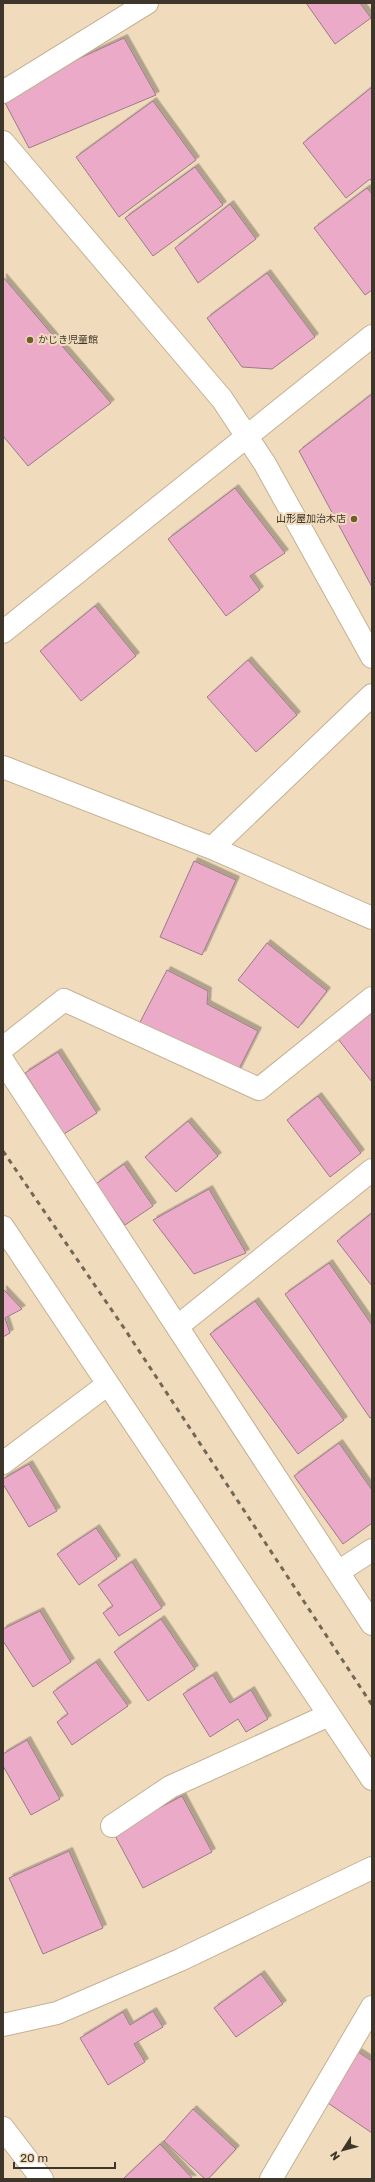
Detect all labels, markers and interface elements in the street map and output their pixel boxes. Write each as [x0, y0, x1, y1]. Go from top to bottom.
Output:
place label: かじき児童館 [38, 334, 98, 346]
marker: かじき児童館 [25, 335, 35, 345]
place label: 山形屋加治木店 [276, 513, 346, 525]
marker: 山形屋加治木店 [349, 514, 359, 524]
north arrow [323, 2130, 363, 2170]
scale bar [14, 2144, 115, 2170]
text: N [328, 2148, 343, 2163]
text: 20 m [20, 2151, 48, 2165]

